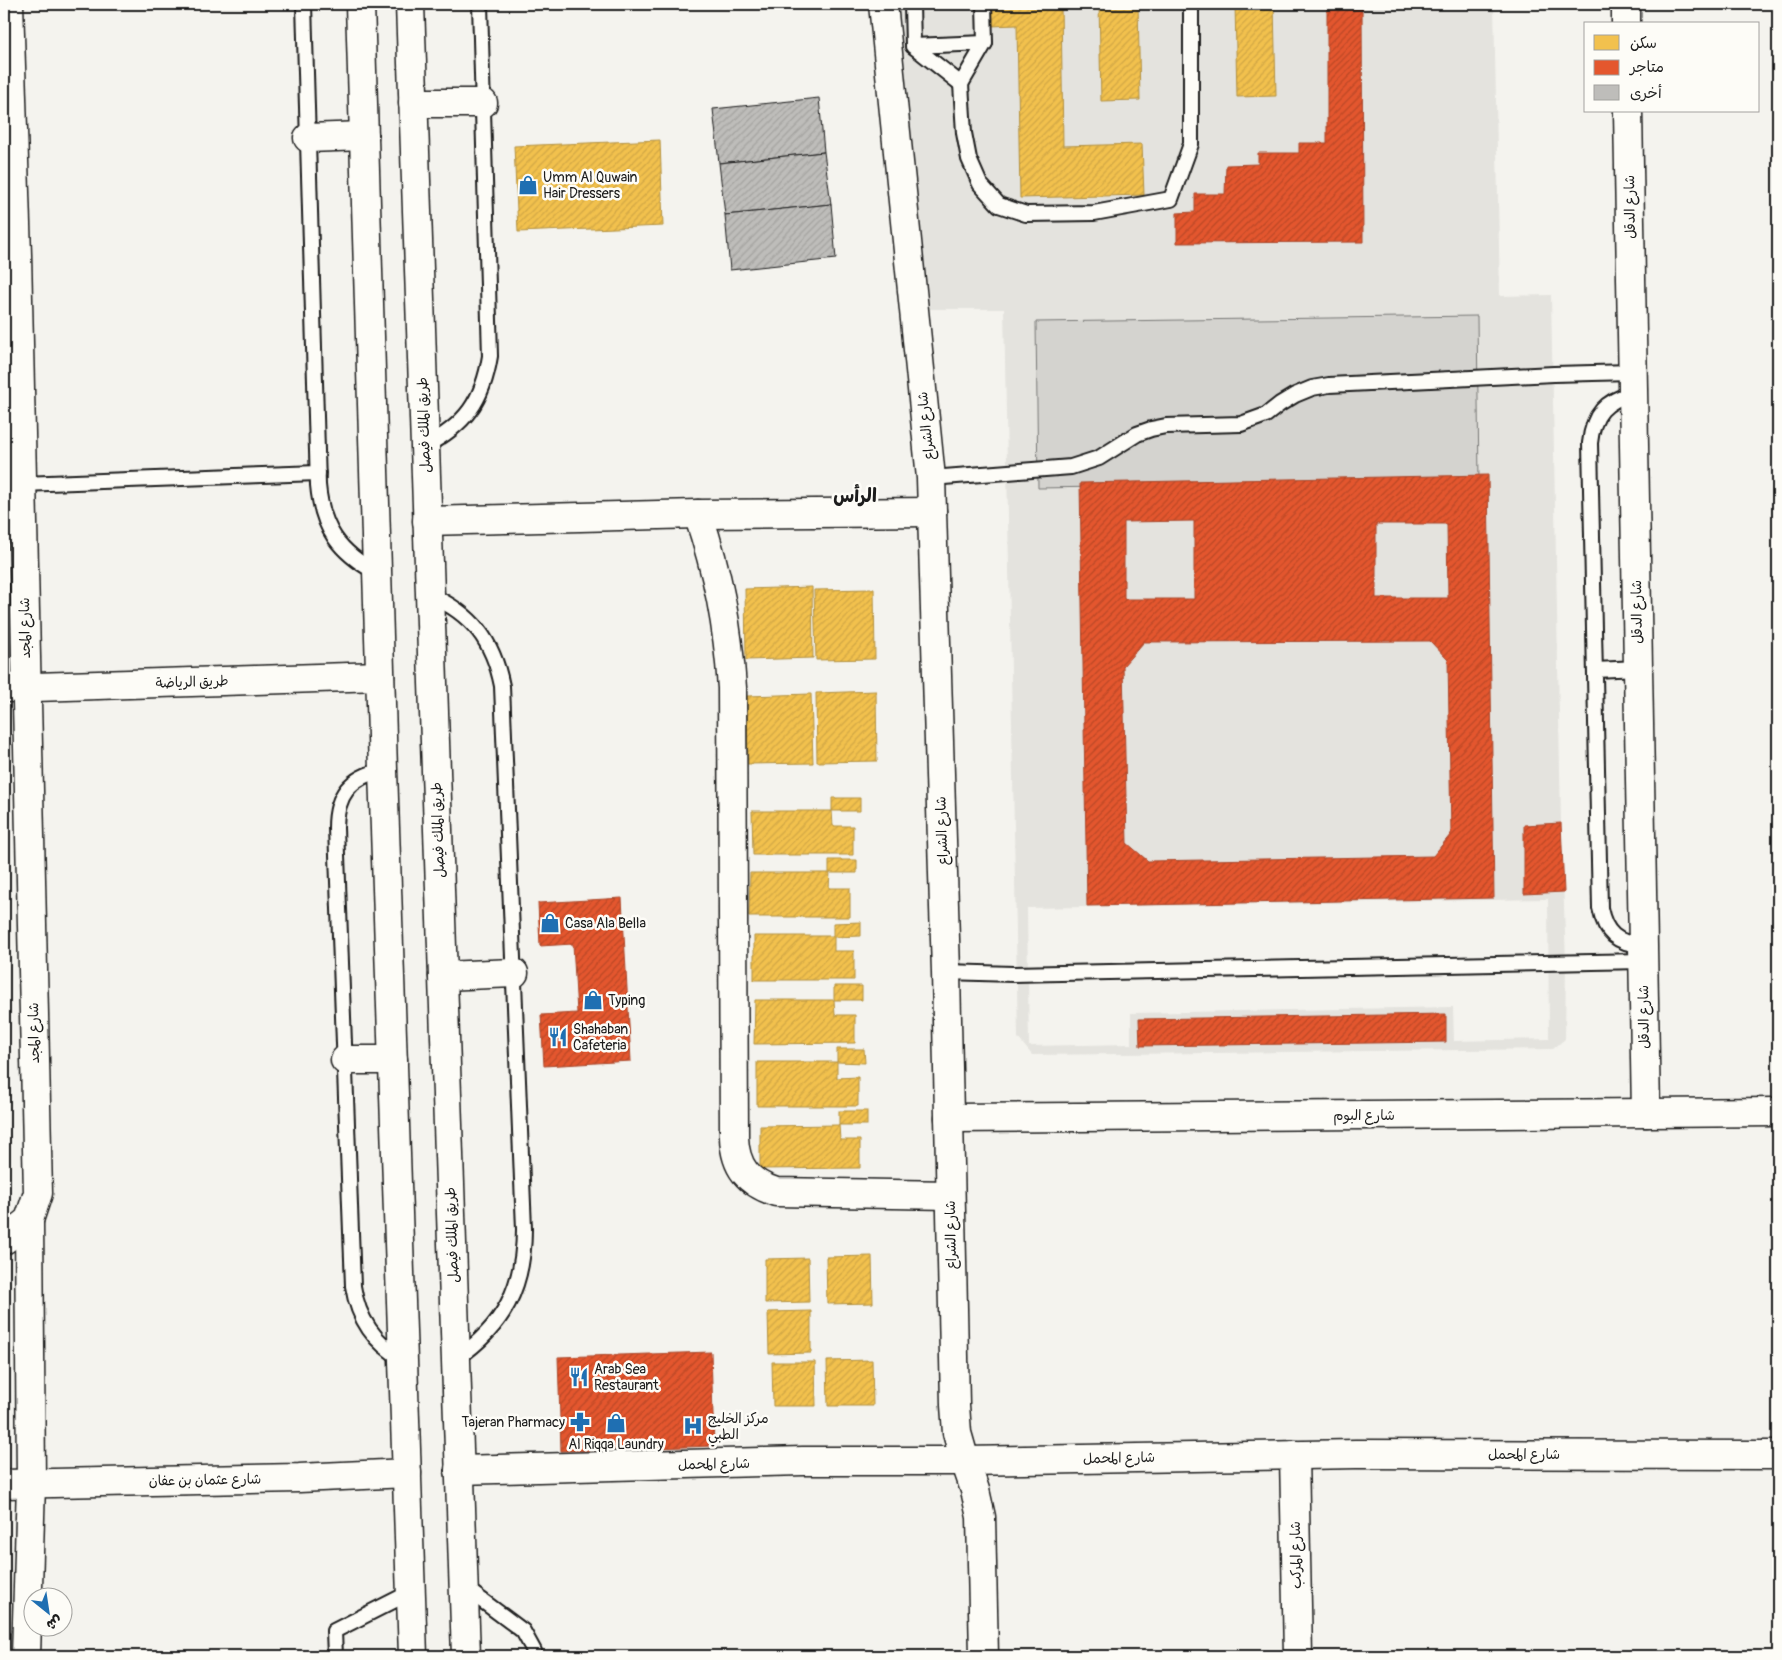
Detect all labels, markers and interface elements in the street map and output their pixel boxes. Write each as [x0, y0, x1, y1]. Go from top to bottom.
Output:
legend [1584, 22, 1760, 112]
text: سكن [1630, 34, 1657, 53]
text: متاجر [1628, 58, 1664, 77]
text: أخرى [1630, 84, 1662, 103]
place label: Umm Al Quwain Hair Dressers [543, 169, 638, 202]
shop icon: Umm Al Quwain Hair Dressers [517, 174, 539, 196]
street label: شارع الدقل [1621, 175, 1640, 239]
street label: طريق الملك فيصل [414, 377, 434, 473]
street label: شارع الشراع [914, 390, 940, 461]
district label: الرأس [833, 484, 877, 508]
street label: شارع الدقل [1628, 580, 1647, 644]
street label: شارع المجد [16, 597, 35, 659]
street label: طريق الرياضة [155, 672, 229, 692]
street label: طريق الملك فيصل [428, 782, 448, 878]
street label: شارع الشراع [932, 796, 954, 866]
shop icon: Casa Ala Bella [539, 912, 561, 934]
place label: Casa Ala Bella [565, 915, 646, 932]
street label: شارع الدقل [1635, 985, 1654, 1049]
shop icon: Typing [582, 989, 604, 1011]
place label: Typing [608, 992, 645, 1009]
street label: شارع المجد [25, 1002, 44, 1064]
place label: Shahaban Cafeteria [573, 1021, 628, 1054]
restaurant icon: Shahaban Cafeteria [547, 1026, 569, 1048]
street label: شارع البوم [1333, 1107, 1395, 1126]
street label: طريق الملك فيصل [442, 1187, 462, 1283]
street label: شارع الشراع [942, 1200, 962, 1270]
place label: Arab Sea Restaurant [594, 1361, 659, 1394]
restaurant icon: Arab Sea Restaurant [568, 1366, 590, 1388]
place label: مركز الخليج الطبي [708, 1410, 769, 1447]
pharmacy icon: Tajeran Pharmacy [569, 1411, 591, 1433]
shop icon: Al Riqqa Laundry [605, 1412, 627, 1434]
place label: Tajeran Pharmacy [462, 1414, 565, 1431]
hospital icon: مركز الخليج الطبي [682, 1415, 704, 1437]
place label: Al Riqqa Laundry [568, 1436, 664, 1453]
street label: شارع المحمل [1488, 1446, 1560, 1464]
street label: شارع المحمل [1083, 1449, 1155, 1468]
street label: شارع المحمل [678, 1455, 750, 1474]
street label: شارع عثمان بن عفان [148, 1471, 262, 1490]
street label: شارع المركب [1287, 1521, 1306, 1589]
north arrow [22, 1588, 72, 1638]
text: ش [43, 1612, 65, 1634]

